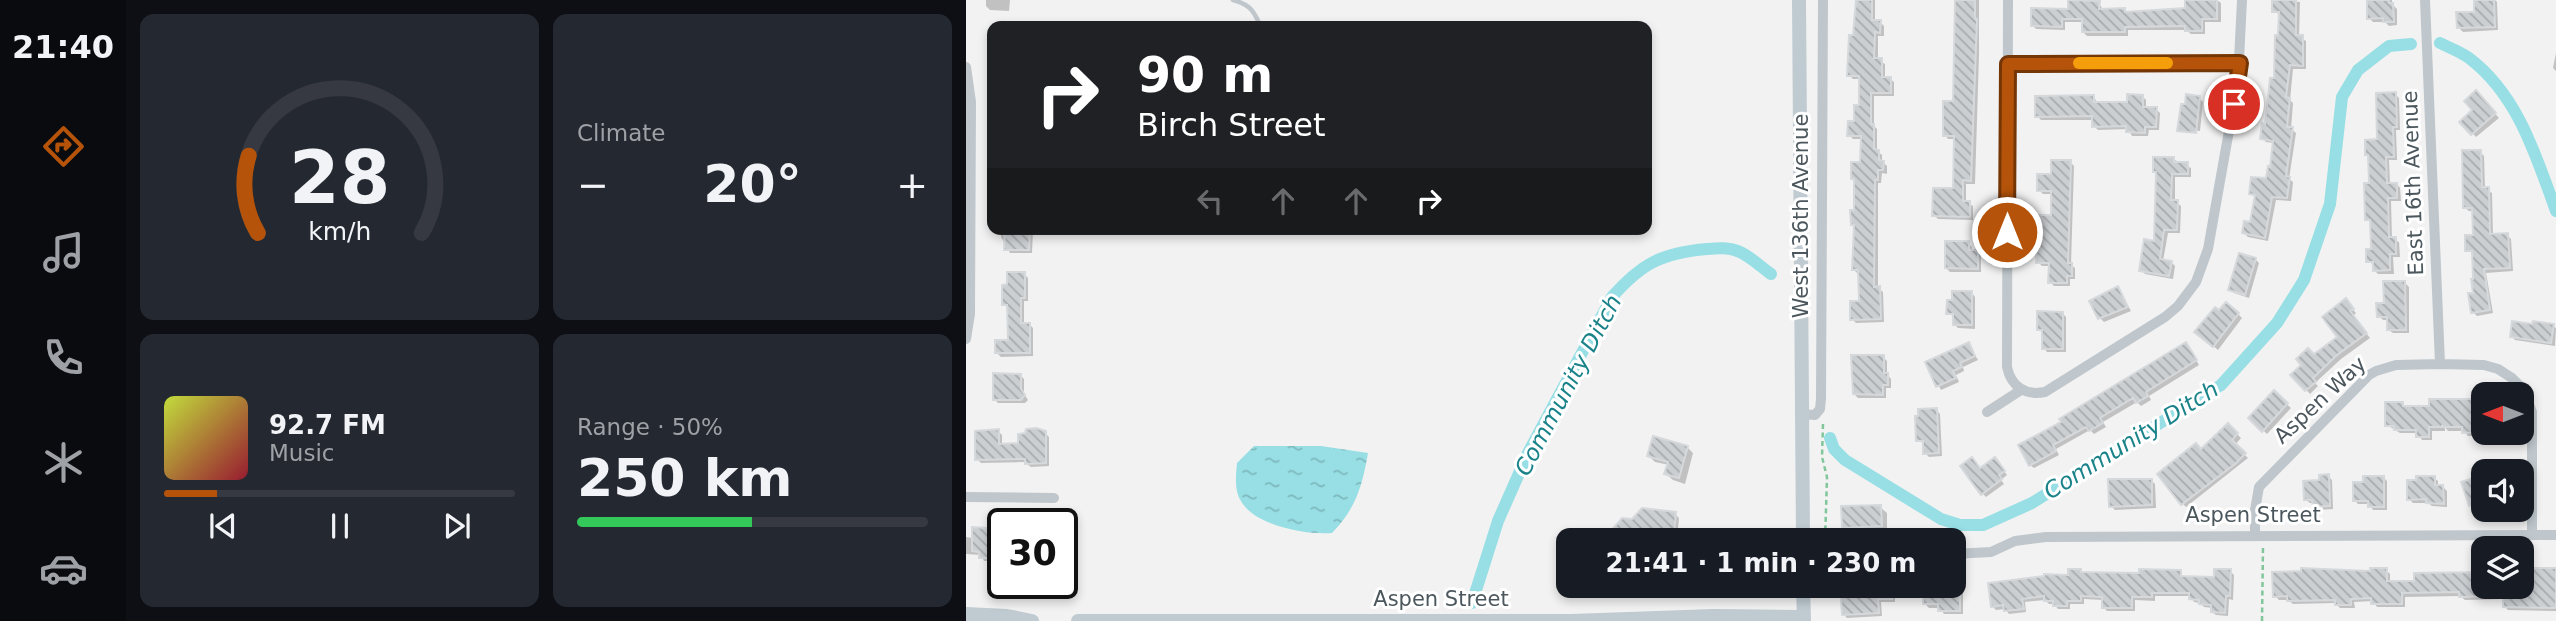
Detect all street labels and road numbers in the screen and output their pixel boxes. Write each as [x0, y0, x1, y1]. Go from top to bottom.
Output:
street label: East 16th Avenue [2398, 90, 2428, 276]
street label: West 136th Avenue [1789, 114, 1813, 318]
street label: Aspen Way [2269, 352, 2371, 448]
street label: Aspen Street [2185, 503, 2321, 527]
street label: Aspen Street [1373, 587, 1509, 611]

